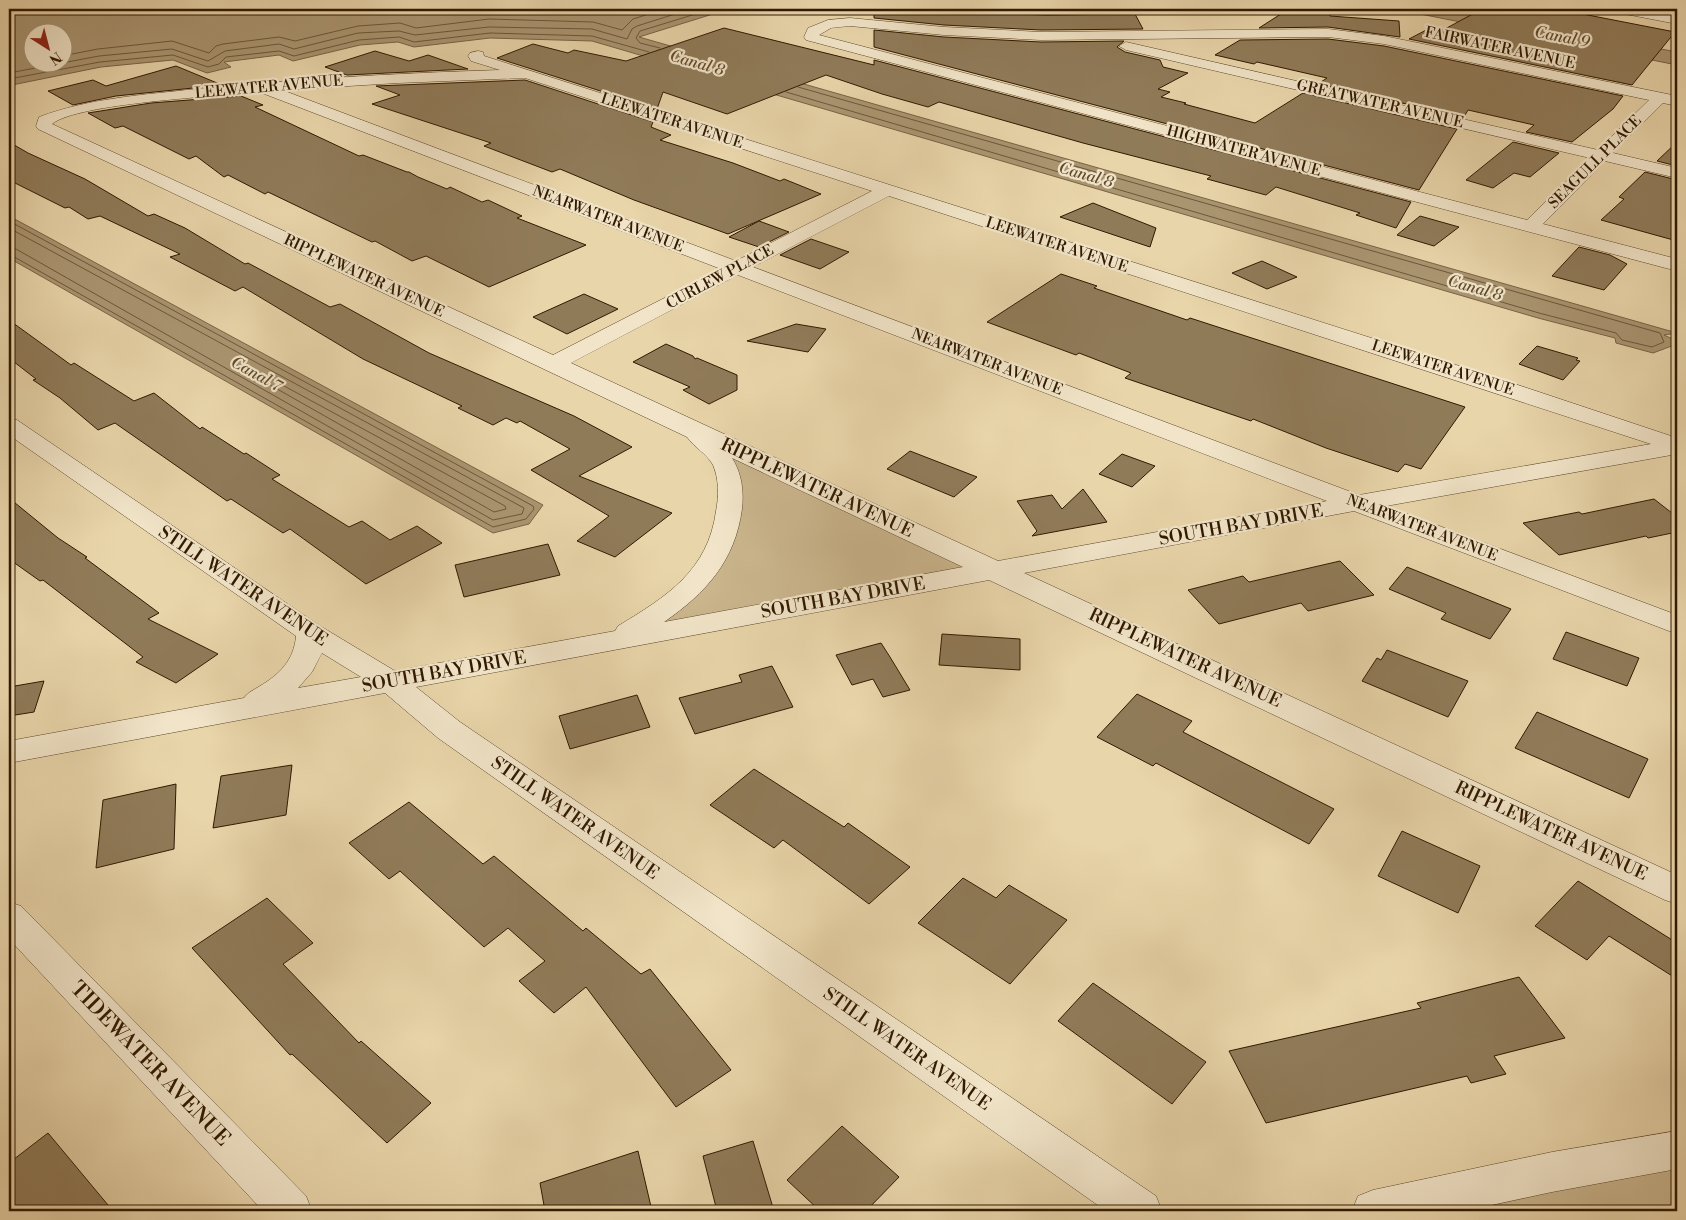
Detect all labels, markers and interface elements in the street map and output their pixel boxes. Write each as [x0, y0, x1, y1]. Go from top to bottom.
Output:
north arrow [22, 22, 72, 72]
water label: Canal 9 [1533, 22, 1592, 52]
street label: FAIRWATER AVENUE [1423, 23, 1577, 73]
water label: Canal 8 [667, 46, 727, 80]
text: N [45, 47, 65, 68]
street label: LEEWATER AVENUE [194, 71, 344, 103]
street label: GREATWATER AVENUE [1295, 76, 1465, 132]
street label: LEEWATER AVENUE [598, 89, 746, 153]
street label: SEAGULL PLACE [1544, 111, 1646, 213]
street label: HIGHWATER AVENUE [1164, 121, 1324, 181]
water label: Canal 8 [1056, 158, 1116, 192]
street label: NEARWATER AVENUE [530, 181, 686, 257]
street label: LEEWATER AVENUE [983, 213, 1131, 277]
street label: RIPPLEWATER AVENUE [281, 230, 447, 322]
street label: CURLEW PLACE [663, 241, 777, 313]
water label: Canal 8 [1445, 271, 1505, 305]
street label: NEARWATER AVENUE [909, 324, 1065, 400]
street label: LEEWATER AVENUE [1369, 336, 1517, 400]
water label: Canal 7 [227, 352, 286, 397]
street label: RIPPLEWATER AVENUE [717, 433, 917, 543]
street label: NEARWATER AVENUE [1344, 490, 1500, 566]
street label: SOUTH BAY DRIVE [1157, 499, 1325, 551]
street label: STILL WATER AVENUE [154, 521, 332, 651]
street label: SOUTH BAY DRIVE [759, 572, 927, 624]
street label: RIPPLEWATER AVENUE [1085, 603, 1285, 713]
street label: SOUTH BAY DRIVE [360, 646, 528, 698]
street label: STILL WATER AVENUE [487, 751, 663, 885]
street label: RIPPLEWATER AVENUE [1451, 776, 1651, 886]
street label: TIDEWATER AVENUE [64, 976, 236, 1152]
street label: STILL WATER AVENUE [819, 982, 995, 1116]

